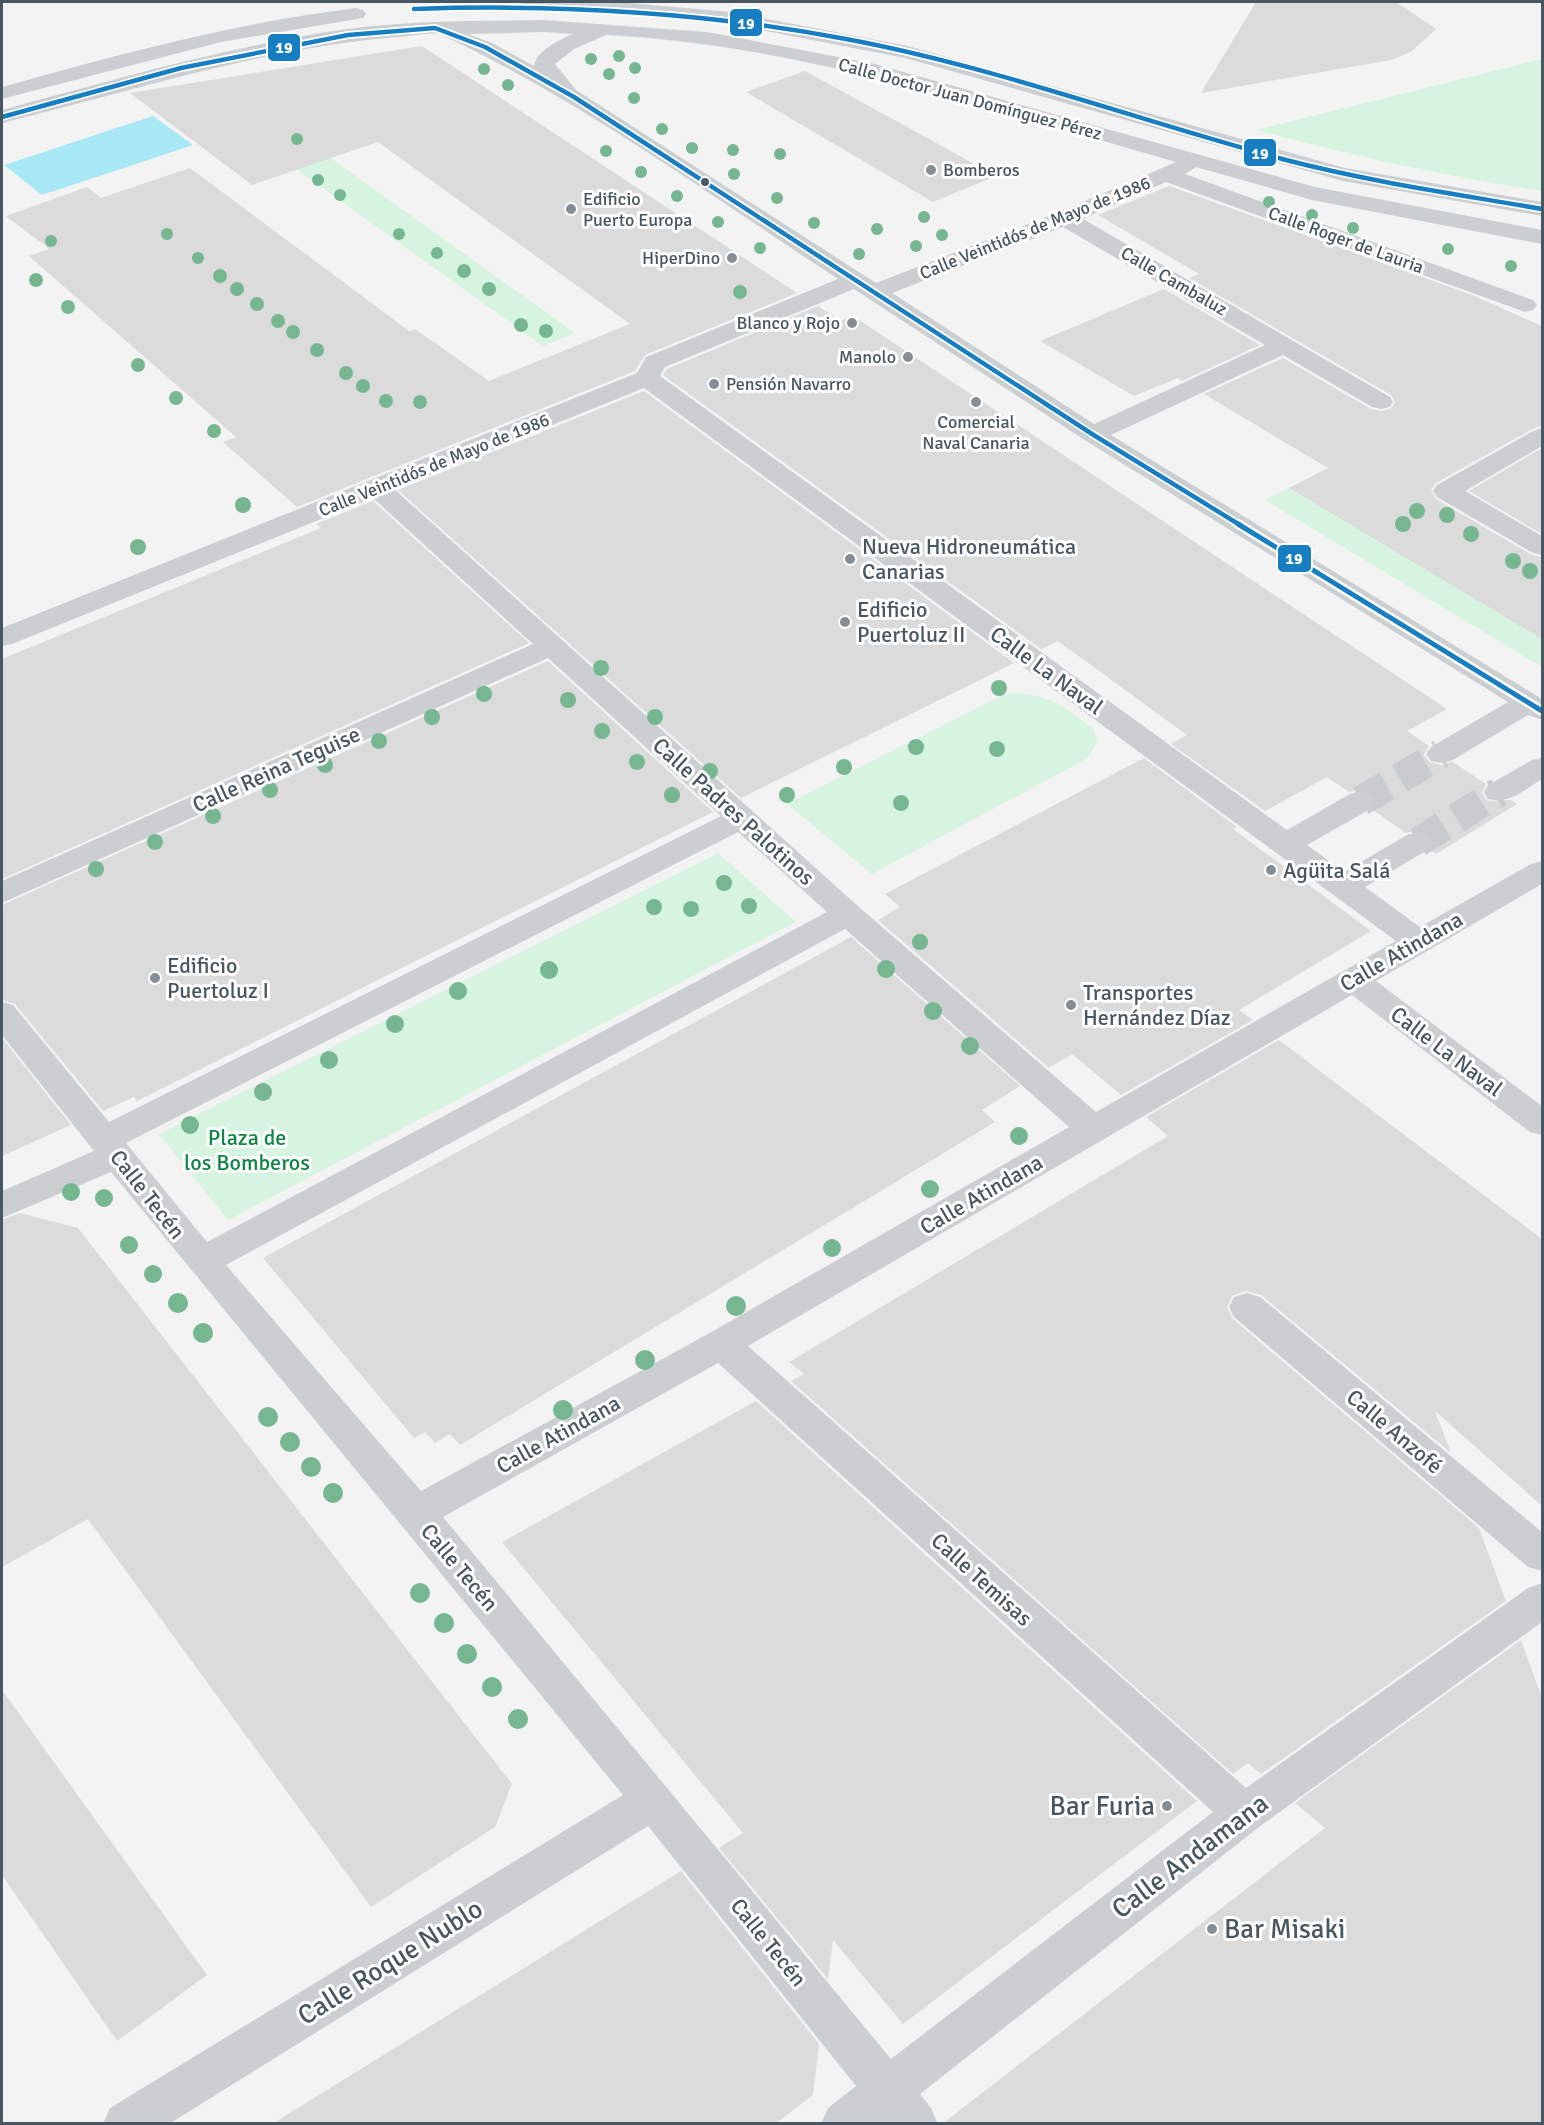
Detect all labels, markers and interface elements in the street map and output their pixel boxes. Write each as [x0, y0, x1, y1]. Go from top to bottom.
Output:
line badge: 19 [729, 8, 763, 37]
text: 19 [737, 14, 755, 34]
line badge: 19 [267, 33, 301, 62]
text: 19 [275, 38, 293, 58]
street label: Calle Doctor Juan Domínguez Pérez [836, 53, 1104, 145]
line badge: 19 [1243, 138, 1277, 167]
text: 19 [1251, 144, 1269, 164]
place label: Bomberos [943, 159, 1020, 181]
marker: Bomberos [924, 163, 938, 177]
street label: Calle Veintidós de Mayo de 1986 [916, 172, 1154, 284]
unlabelled marker [699, 176, 711, 188]
place label: Edificio Puerto Europa [583, 188, 692, 231]
marker: Edificio Puerto Europa [564, 202, 578, 216]
street label: Calle Roger de Lauria [1265, 202, 1427, 278]
street label: Calle Cambaluz [1117, 242, 1231, 320]
place label: HiperDino [642, 247, 720, 269]
marker: HiperDino [725, 251, 739, 265]
place label: Blanco y Rojo [736, 312, 840, 334]
marker: Blanco y Rojo [845, 316, 859, 330]
place label: Manolo [839, 346, 896, 368]
marker: Manolo [901, 350, 915, 364]
place label: Pensión Navarro [726, 373, 851, 395]
marker: Pensión Navarro [707, 377, 721, 391]
marker: Comercial Naval Canaria [969, 395, 983, 409]
street label: Calle Veintidós de Mayo de 1986 [315, 409, 553, 521]
place label: Comercial Naval Canaria [922, 411, 1030, 454]
place label: Nueva Hidroneumática Canarias [862, 533, 1076, 585]
line badge: 19 [1277, 544, 1312, 573]
text: 19 [1285, 549, 1303, 569]
marker: Nueva Hidroneumática Canarias [843, 552, 857, 566]
place label: Edificio Puertoluz II [857, 596, 966, 648]
marker: Edificio Puertoluz II [838, 615, 852, 629]
street label: Calle La Naval [985, 620, 1109, 720]
street label: Calle Reina Teguise [188, 720, 364, 819]
street label: Calle Padres Palotinos [647, 732, 820, 891]
place label: Agüita Salá [1283, 857, 1390, 884]
marker: Agüita Salá [1264, 863, 1278, 877]
street label: Calle Atindana [1335, 905, 1468, 997]
place label: Edificio Puertoluz I [167, 952, 269, 1004]
marker: Edificio Puertoluz I [148, 971, 162, 985]
place label: Transportes Hernández Díaz [1083, 979, 1231, 1031]
marker: Transportes Hernández Díaz [1064, 998, 1078, 1012]
street label: Calle La Naval [1385, 1001, 1508, 1102]
park label: Plaza de los Bomberos [184, 1124, 310, 1176]
street label: Calle Tecén [104, 1144, 191, 1244]
street label: Calle Atindana [915, 1148, 1048, 1240]
street label: Calle Anzofé [1341, 1383, 1448, 1479]
street label: Calle Atindana [492, 1389, 625, 1480]
street label: Calle Tecén [415, 1518, 504, 1617]
street label: Calle Temisas [926, 1527, 1038, 1632]
street label: Calle Andamana [1106, 1787, 1275, 1926]
place label: Bar Furia [1050, 1790, 1155, 1823]
marker: Bar Furia [1160, 1799, 1174, 1813]
street label: Calle Roque Nublo [292, 1892, 489, 2033]
street label: Calle Tecén [725, 1893, 812, 1992]
place label: Bar Misaki [1224, 1913, 1345, 1946]
marker: Bar Misaki [1205, 1922, 1219, 1936]

